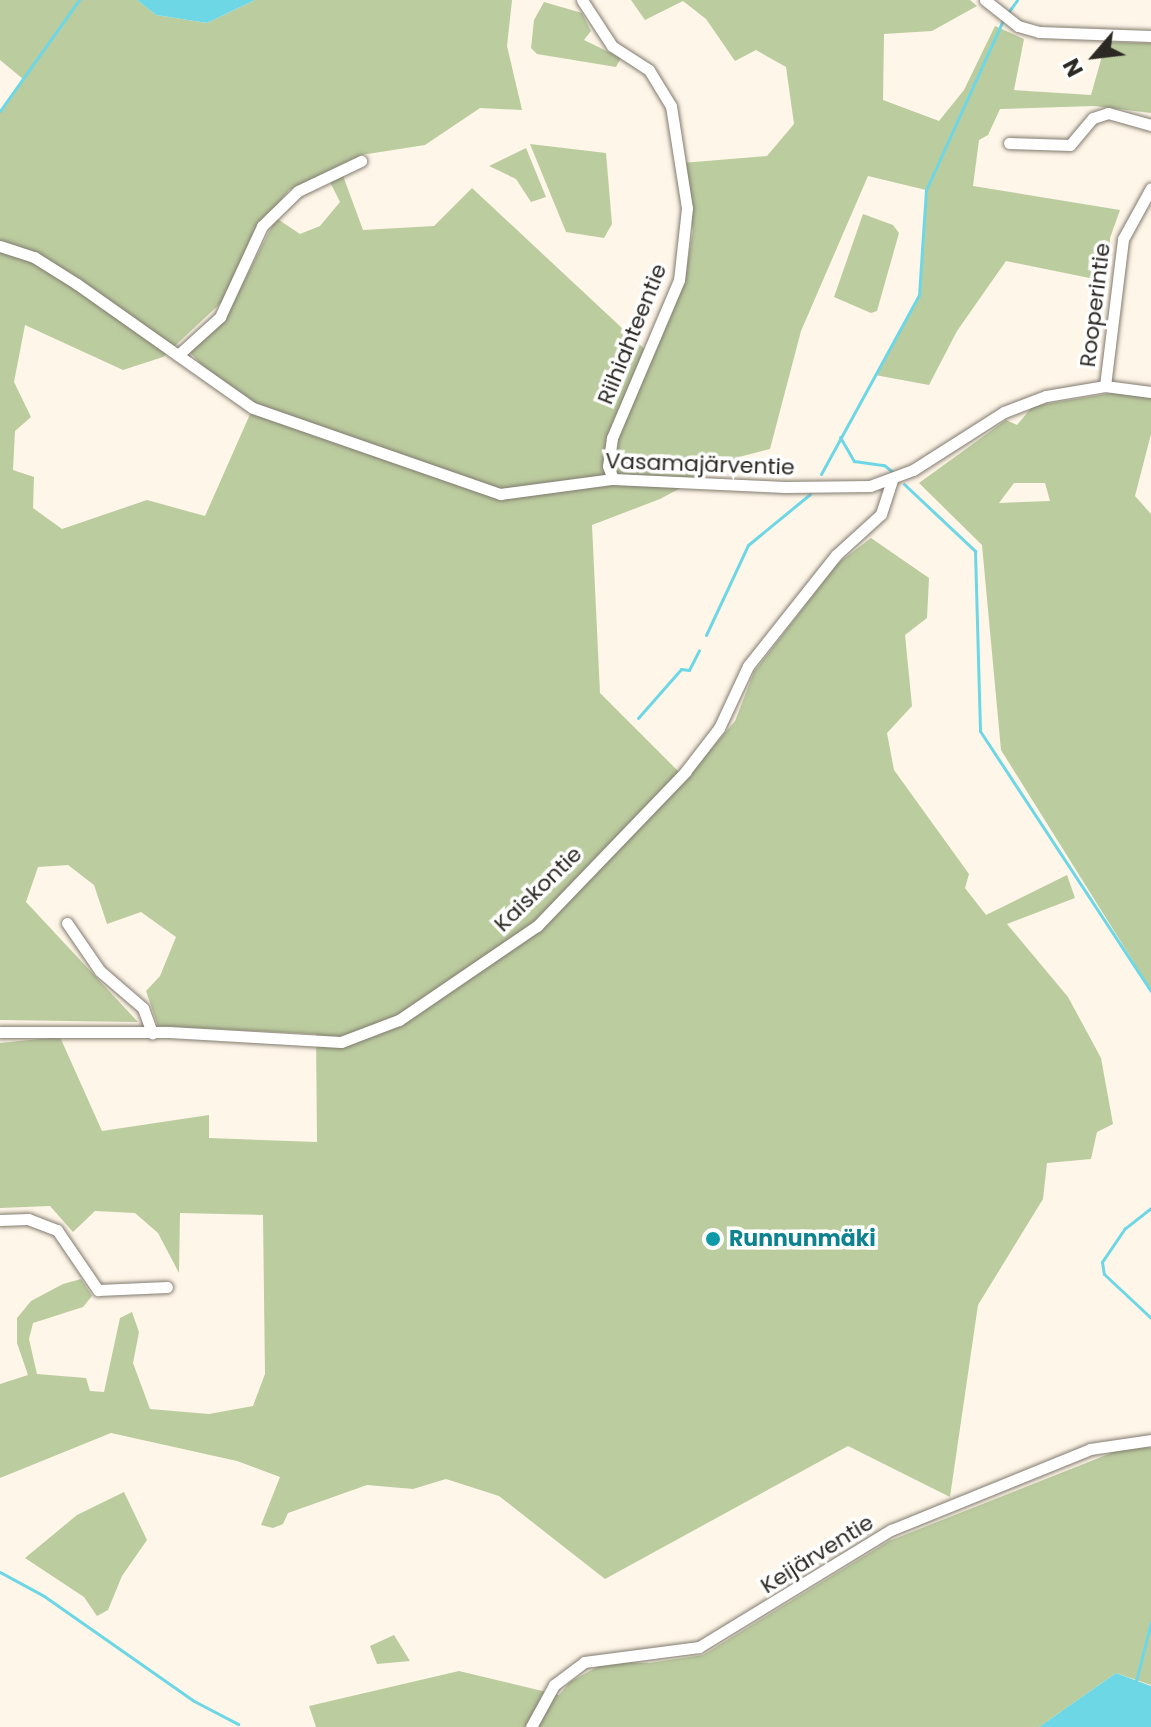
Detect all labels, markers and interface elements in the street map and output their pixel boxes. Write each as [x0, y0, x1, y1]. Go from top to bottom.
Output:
north arrow [1055, 16, 1135, 96]
text: N [1056, 53, 1091, 82]
street label: Rooperintie [1074, 241, 1116, 369]
street label: Riihiahteentie [592, 260, 672, 408]
street label: Vasamajärventie [605, 448, 795, 480]
street label: Kaiskontie [489, 841, 587, 937]
place label: Runnunmäki [729, 1226, 876, 1252]
marker: Runnunmäki [704, 1230, 722, 1248]
street label: Keijärventie [756, 1509, 878, 1599]

